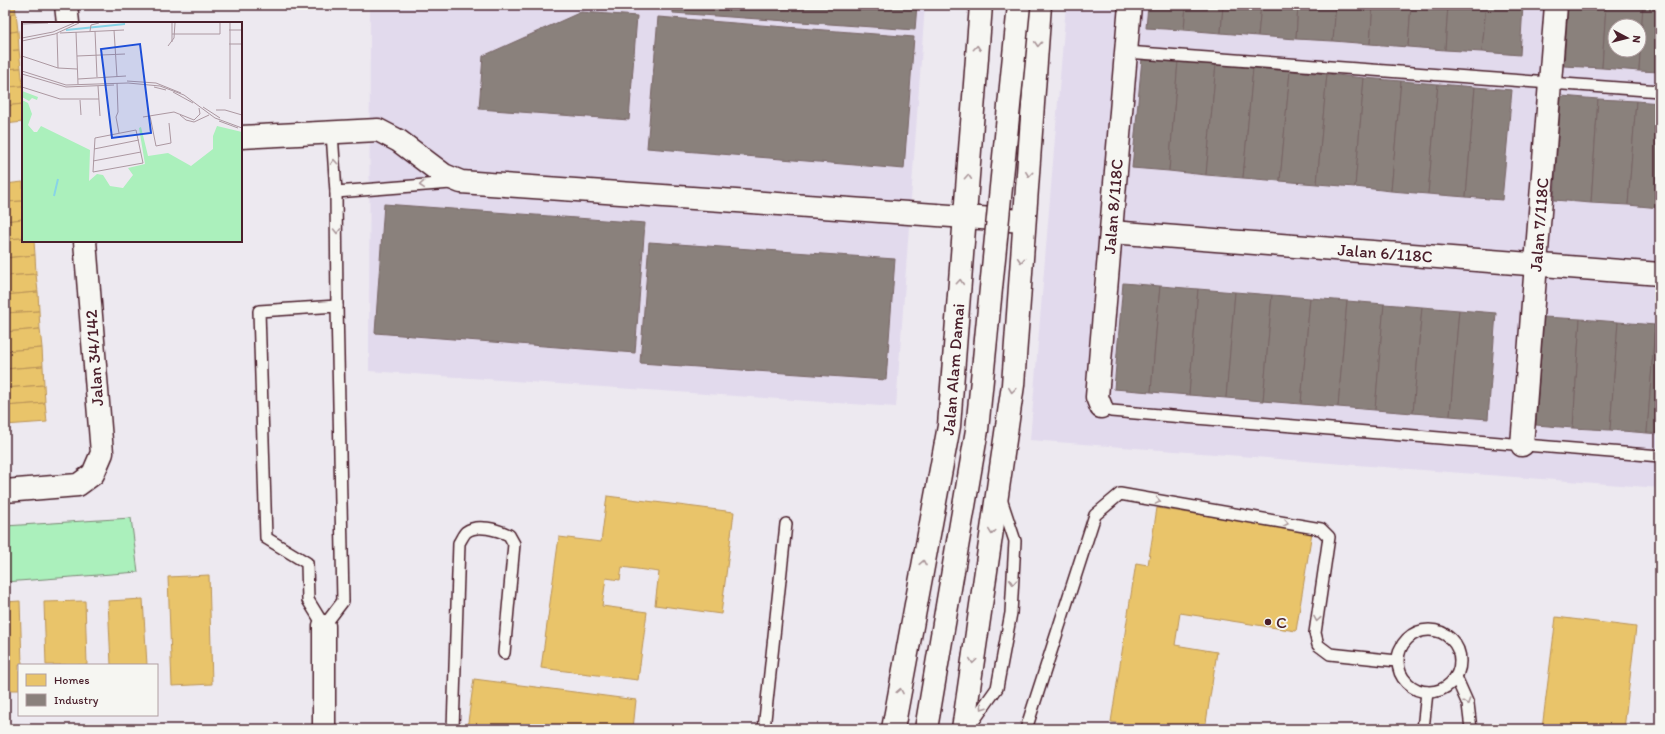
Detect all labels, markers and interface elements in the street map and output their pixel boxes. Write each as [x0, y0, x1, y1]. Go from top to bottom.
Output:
north arrow [1607, 18, 1647, 58]
inset map [22, 22, 242, 242]
text: N [1630, 35, 1643, 44]
one-way arrow [1034, 41, 1043, 47]
one-way arrow [972, 45, 981, 51]
street label: Jalan 8/118C [1099, 158, 1127, 255]
one-way arrow [330, 159, 339, 165]
one-way arrow [1025, 171, 1034, 177]
one-way arrow [964, 174, 972, 180]
street label: Jalan 7/118C [1525, 177, 1553, 273]
one-way arrow [419, 180, 425, 189]
one-way arrow [332, 228, 341, 234]
street label: Jalan 6/118C [1337, 239, 1433, 267]
one-way arrow [1017, 257, 1026, 263]
one-way arrow [956, 279, 965, 285]
street label: Jalan Alam Damai [937, 303, 968, 437]
street label: Jalan 34/142 [81, 309, 107, 407]
one-way arrow [1008, 387, 1017, 393]
one-way arrow [1155, 496, 1161, 505]
one-way arrow [1283, 518, 1290, 527]
one-way arrow [988, 529, 997, 535]
one-way arrow [919, 560, 927, 566]
one-way arrow [1008, 579, 1017, 585]
place label: C [1276, 612, 1287, 632]
one-way arrow [1313, 616, 1322, 622]
marker: C [1263, 617, 1273, 627]
one-way arrow [969, 658, 978, 664]
legend [18, 664, 158, 716]
text: Homes [54, 673, 90, 687]
one-way arrow [895, 688, 903, 694]
text: Industry [54, 693, 99, 707]
one-way arrow [1462, 699, 1471, 706]
one-way arrow [980, 703, 988, 710]

